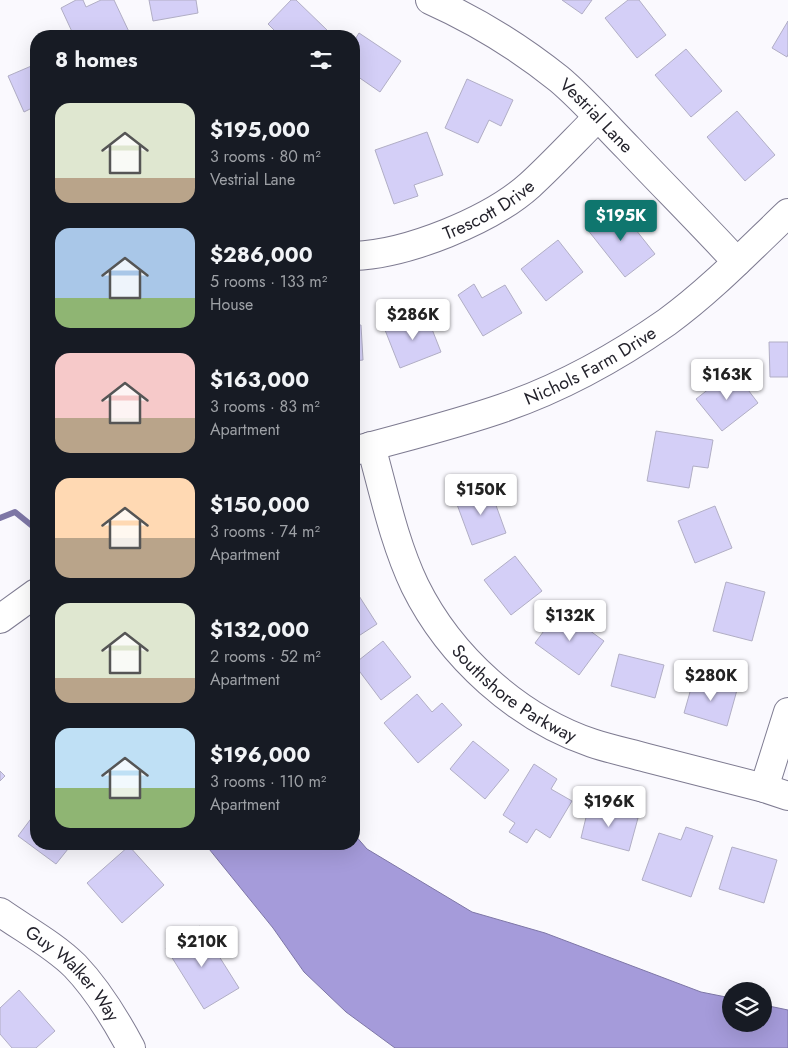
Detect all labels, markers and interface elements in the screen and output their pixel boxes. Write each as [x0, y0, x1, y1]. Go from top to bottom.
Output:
text: 8 homes [55, 45, 138, 75]
icon: filters [307, 46, 335, 74]
street label: Vestrial Lane [554, 72, 639, 159]
text: $195,000 [210, 115, 310, 145]
icon: home [95, 123, 155, 183]
text: 3 rooms · 80 m² [210, 145, 321, 168]
text: Vestrial Lane [210, 168, 295, 191]
street label: Trescott Drive [439, 174, 540, 246]
pin: $195K [586, 200, 656, 242]
text: $195K [596, 204, 646, 227]
text: $286,000 [210, 240, 313, 270]
icon: home [95, 248, 155, 308]
text: 5 rooms · 133 m² [210, 270, 327, 293]
text: House [210, 293, 253, 316]
pin: $286K [378, 298, 448, 341]
text: $286K [387, 303, 439, 326]
street label: Nichols Farm Drive [520, 320, 661, 412]
pin: $163K [692, 358, 762, 401]
text: $163K [702, 363, 752, 386]
text: $163,000 [210, 365, 309, 395]
icon: home [95, 373, 155, 433]
text: 3 rooms · 83 m² [210, 395, 320, 418]
text: Apartment [210, 418, 280, 441]
pin: $150K [446, 474, 516, 516]
text: $150K [456, 478, 506, 501]
text: $150,000 [210, 490, 310, 520]
icon: home [95, 498, 155, 558]
text: 3 rooms · 74 m² [210, 520, 320, 543]
text: Apartment [210, 543, 280, 566]
pin: $132K [535, 600, 605, 642]
text: $132K [545, 604, 595, 627]
text: $132,000 [210, 615, 309, 645]
icon: home [95, 623, 155, 683]
street label: Southshore Parkway [445, 639, 581, 749]
text: 2 rooms · 52 m² [210, 645, 321, 668]
pin: $280K [676, 660, 746, 702]
text: $280K [685, 664, 737, 687]
text: Apartment [210, 668, 280, 691]
text: $196,000 [210, 740, 310, 770]
icon: home [95, 748, 155, 808]
text: 3 rooms · 110 m² [210, 770, 326, 793]
pin: $196K [574, 786, 644, 828]
text: $196K [584, 790, 634, 813]
text: Apartment [210, 793, 280, 816]
street label: Guy Walker Way [20, 919, 126, 1026]
pin: $210K [167, 926, 237, 968]
text: $210K [177, 930, 227, 953]
map controls [722, 982, 772, 1032]
button: layers [722, 982, 772, 1032]

